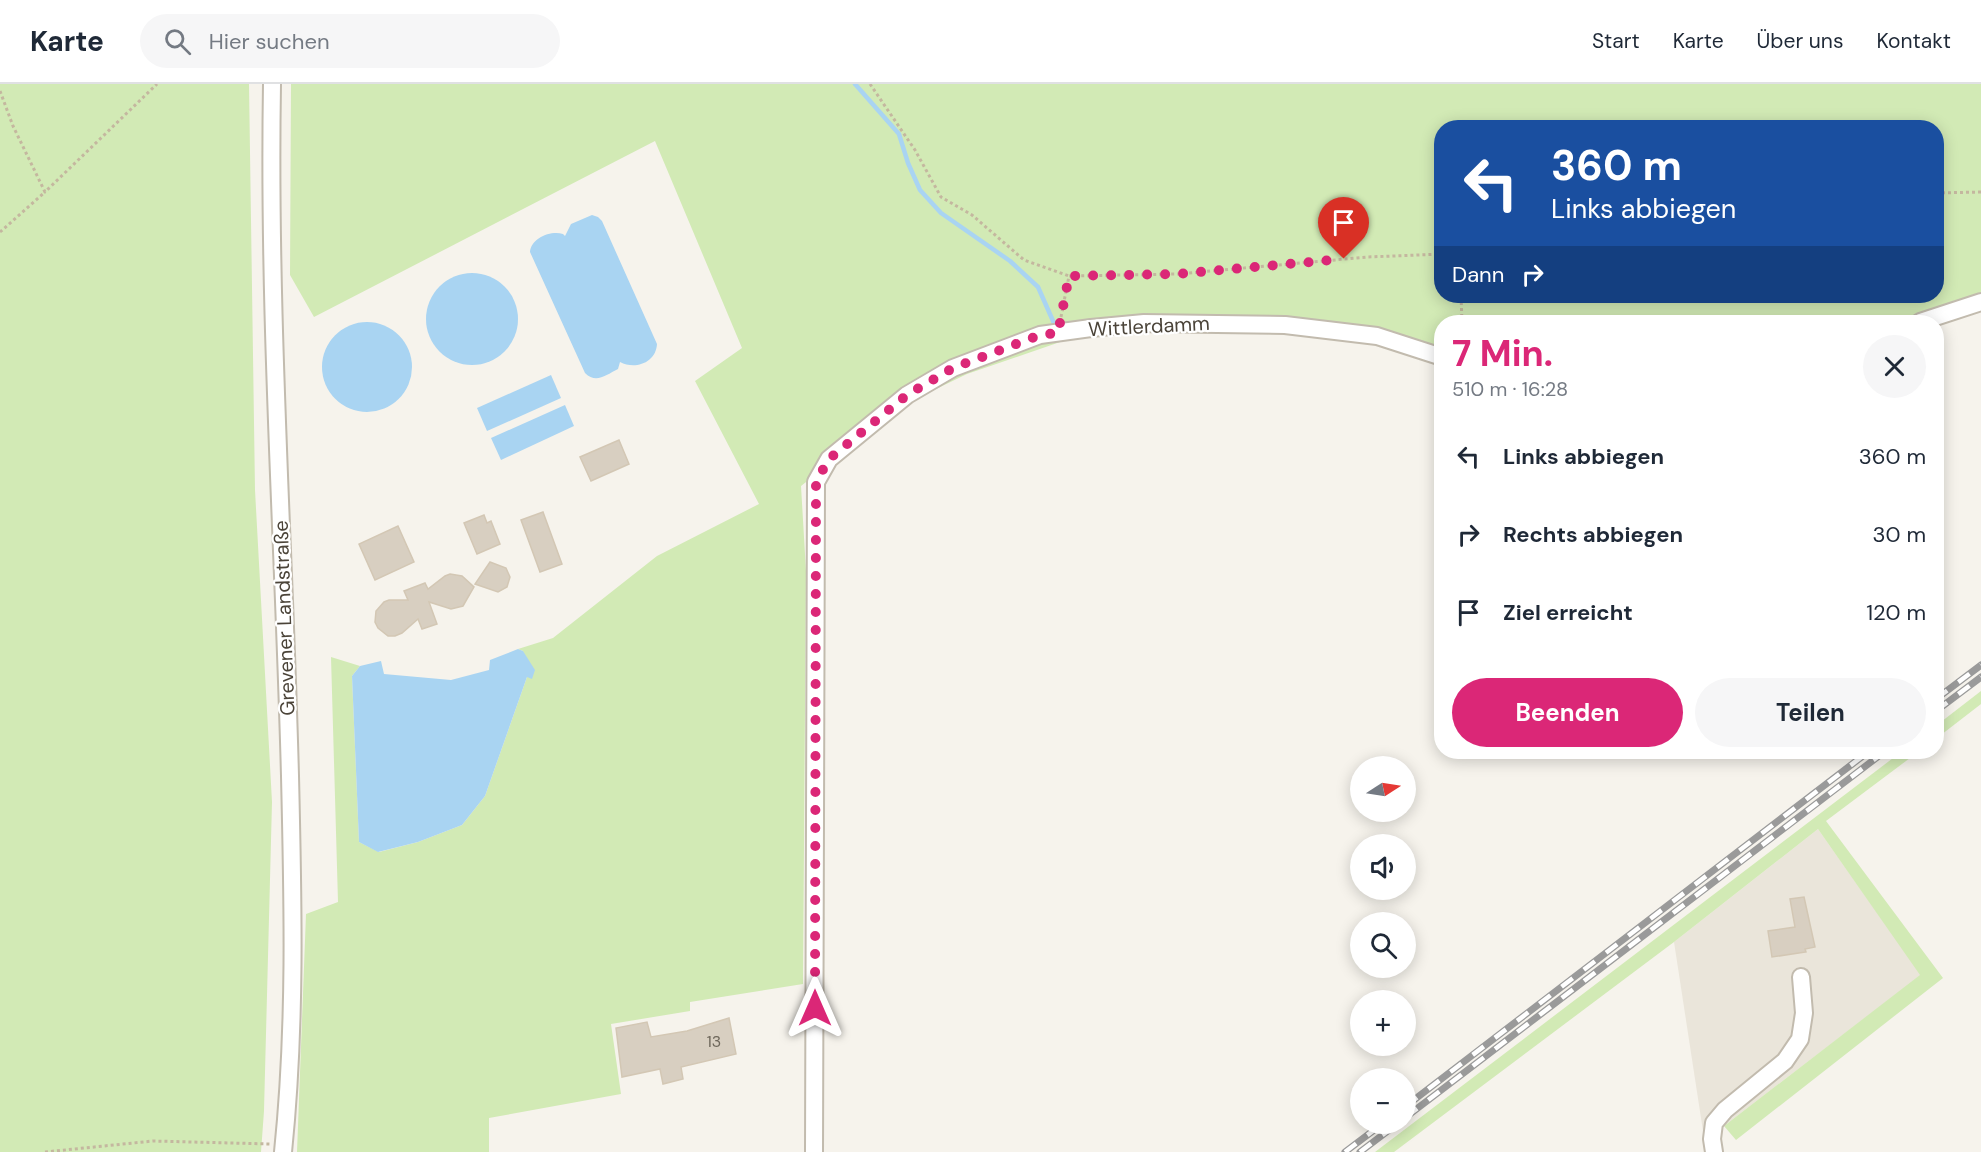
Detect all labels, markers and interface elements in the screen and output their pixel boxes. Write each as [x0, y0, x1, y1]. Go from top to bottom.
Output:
search box [140, 14, 560, 68]
text: Karte [30, 23, 104, 60]
icon: search [161, 25, 194, 58]
text: Hier suchen [209, 27, 330, 56]
text: Start [1592, 27, 1640, 55]
text: Karte [1673, 27, 1724, 55]
text: Über uns [1757, 27, 1843, 55]
text: Kontakt [1876, 27, 1951, 55]
text: 360 m [1551, 138, 1682, 193]
icon: left [1452, 144, 1530, 222]
text: Links abbiegen [1551, 191, 1736, 226]
pin [1318, 197, 1369, 259]
icon: arrive [1327, 206, 1360, 239]
icon: right [1516, 258, 1549, 291]
text: Dann [1452, 260, 1504, 289]
street label: Wittlerdamm [1088, 310, 1210, 342]
text: 7 Min. [1452, 330, 1553, 377]
button: close [1863, 335, 1926, 398]
text: 510 m · 16:28 [1452, 376, 1568, 402]
icon: left [1452, 440, 1485, 473]
text: Links abbiegen [1503, 442, 1664, 471]
text: 360 m [1859, 442, 1926, 471]
icon: right [1452, 518, 1485, 551]
street label: Grevener Landstraße [268, 520, 300, 716]
text: Rechts abbiegen [1503, 520, 1683, 549]
text: 30 m [1872, 520, 1926, 549]
icon: arrive [1452, 596, 1485, 629]
text: Ziel erreicht [1503, 598, 1633, 627]
text: 120 m [1866, 598, 1926, 627]
button: Beenden [1452, 678, 1683, 747]
button: Teilen [1695, 678, 1926, 747]
north arrow [1350, 756, 1416, 822]
map controls [1350, 756, 1416, 1134]
button: sound [1350, 834, 1416, 900]
button: search [1350, 912, 1416, 978]
position arrow [783, 976, 847, 1040]
button: + [1350, 990, 1416, 1056]
house number: 13 [707, 1031, 721, 1052]
button: − [1350, 1068, 1416, 1134]

